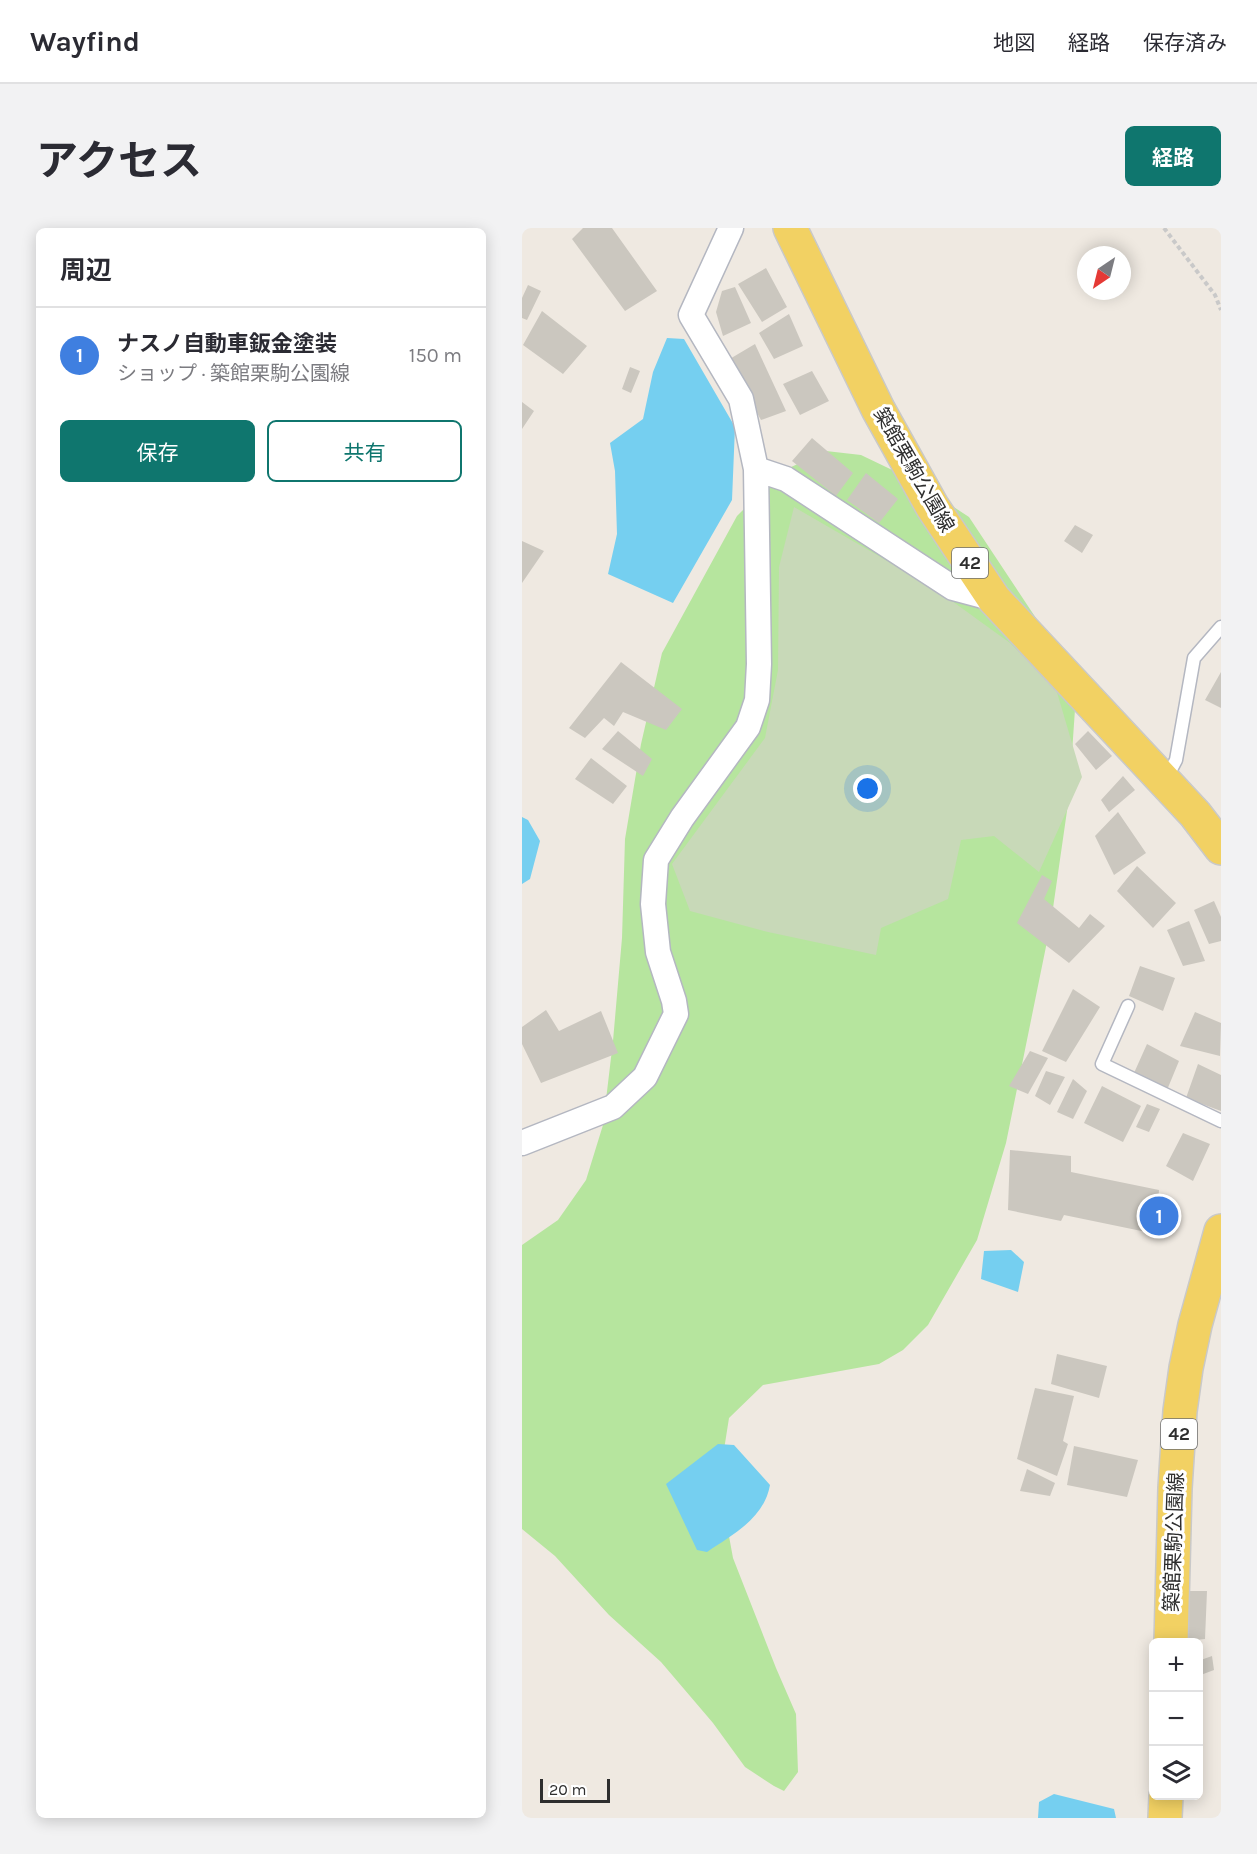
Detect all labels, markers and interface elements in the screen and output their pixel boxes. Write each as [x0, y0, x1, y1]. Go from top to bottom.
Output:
text: Wayfind [30, 25, 140, 58]
text: 地図 [993, 31, 1035, 55]
text: 経路 [1068, 31, 1110, 55]
text: 保存済み [1143, 31, 1227, 55]
button: 経路 [1125, 126, 1221, 186]
text: アクセス [36, 136, 202, 186]
north arrow [1077, 246, 1131, 300]
text: 周辺 [60, 255, 112, 286]
text: ナスノ自動車鈑金塗装 [117, 331, 337, 357]
text: 1 [76, 344, 83, 367]
text: 150 m [409, 344, 462, 367]
text: ショップ · 築館栗駒公園線 [117, 362, 350, 385]
street label: 築館栗駒公園線 [869, 404, 959, 536]
button: 保存 [60, 420, 255, 482]
button: 共有 [267, 420, 462, 482]
road number: 42 [952, 548, 988, 578]
your location [853, 774, 882, 803]
pin: 1 [1140, 1194, 1178, 1238]
road number: 42 [1161, 1419, 1197, 1449]
street label: 築館栗駒公園線 [1160, 1472, 1188, 1612]
map controls [1149, 1638, 1203, 1800]
button: + [1149, 1638, 1203, 1692]
button: − [1149, 1692, 1203, 1746]
button: layers [1149, 1746, 1203, 1800]
scale bar [540, 1776, 610, 1804]
text: 20 m [549, 1780, 587, 1799]

